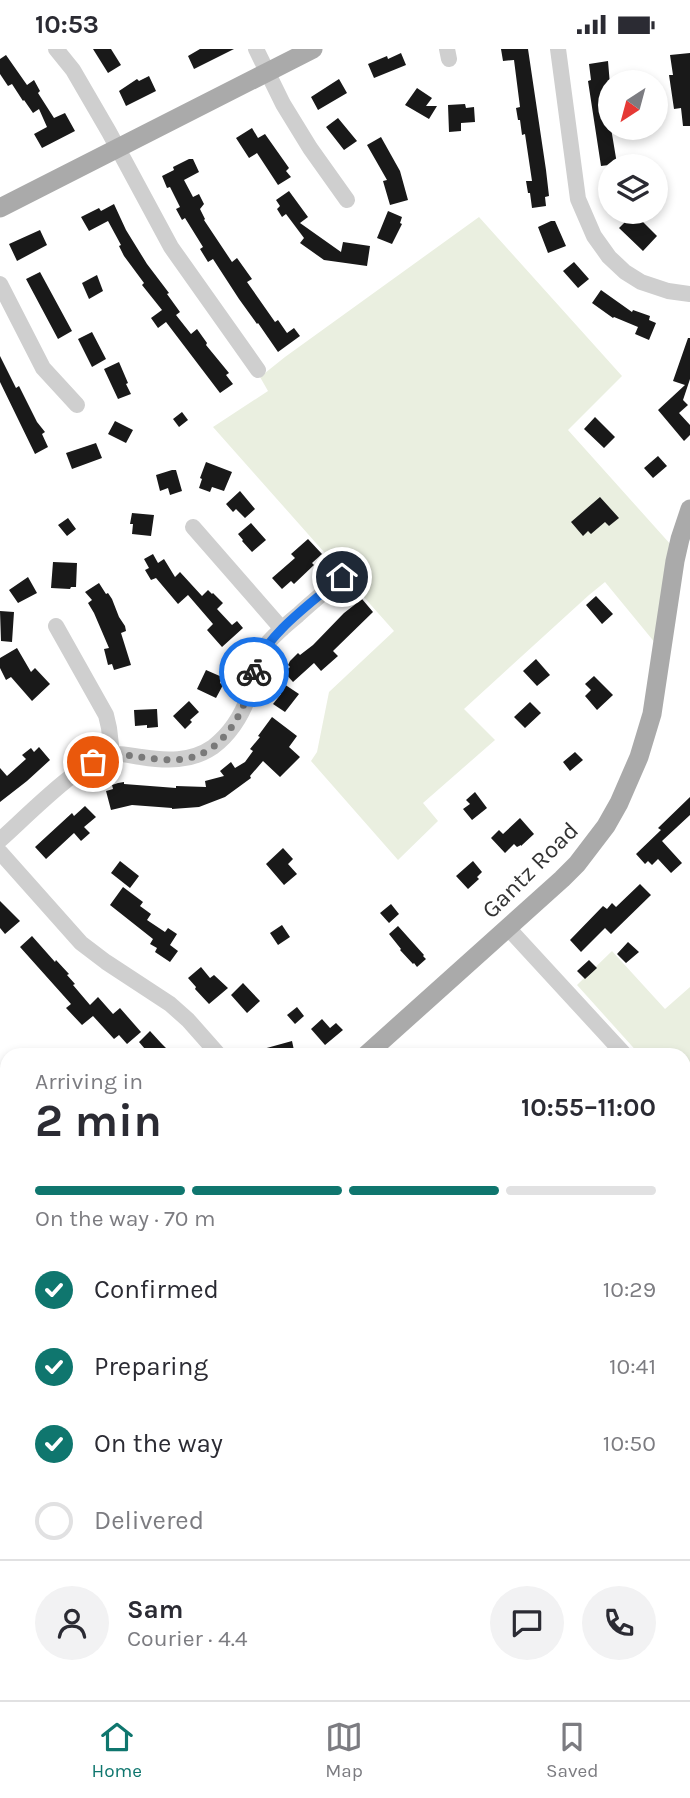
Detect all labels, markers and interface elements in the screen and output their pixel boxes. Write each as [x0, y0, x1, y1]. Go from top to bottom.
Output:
text: 10:53 [35, 9, 99, 40]
north arrow [598, 70, 668, 140]
map controls [598, 70, 668, 224]
button: layers [598, 154, 668, 224]
pin [312, 547, 372, 607]
icon: home [323, 558, 361, 596]
courier [219, 637, 289, 707]
icon: bike [235, 653, 273, 691]
pin [63, 732, 123, 792]
icon: bag [74, 743, 112, 781]
street label: Gantz Road [476, 816, 584, 924]
text: Arriving in [35, 1068, 143, 1095]
text: 10:55–11:00 [521, 1092, 656, 1123]
text: 2 min [35, 1094, 162, 1148]
text: On the way · 70 m [35, 1205, 215, 1232]
icon: check [35, 1271, 73, 1309]
text: Confirmed [94, 1274, 219, 1305]
text: 10:29 [603, 1276, 656, 1303]
icon: check [35, 1348, 73, 1386]
text: Preparing [94, 1351, 208, 1382]
text: 10:41 [609, 1353, 656, 1380]
icon: check [35, 1425, 73, 1463]
text: On the way [94, 1428, 223, 1459]
text: 10:50 [603, 1430, 656, 1457]
text: Delivered [94, 1505, 204, 1536]
button: person [35, 1586, 109, 1660]
button: chat [490, 1586, 564, 1660]
button: phone [582, 1586, 656, 1660]
text: Sam [127, 1594, 183, 1625]
text: Courier · 4.4 [127, 1625, 248, 1652]
tab: Home [91, 1718, 142, 1782]
tab: Map [325, 1718, 363, 1782]
tab: Saved [546, 1718, 599, 1782]

